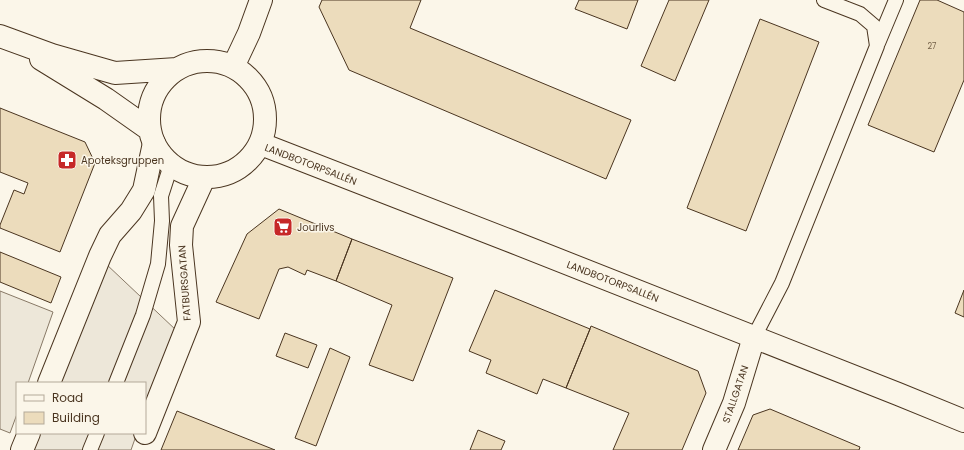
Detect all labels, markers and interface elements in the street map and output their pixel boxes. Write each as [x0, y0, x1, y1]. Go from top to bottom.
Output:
house number: 27 [928, 41, 937, 52]
street label: LANDBOTORPSALLÉN [263, 140, 359, 189]
pharmacy icon: Apoteksgruppen [56, 149, 78, 171]
place label: Apoteksgruppen [81, 153, 164, 168]
supermarket icon: Jourlivs [272, 216, 294, 238]
place label: Jourlivs [297, 220, 335, 235]
street label: FATBURSGATAN [174, 245, 195, 321]
street label: LANDBOTORPSALLÉN [565, 257, 661, 306]
street label: STALLGATAN [719, 363, 752, 425]
legend [16, 382, 146, 434]
text: Road [52, 389, 83, 406]
text: Building [52, 409, 100, 426]

